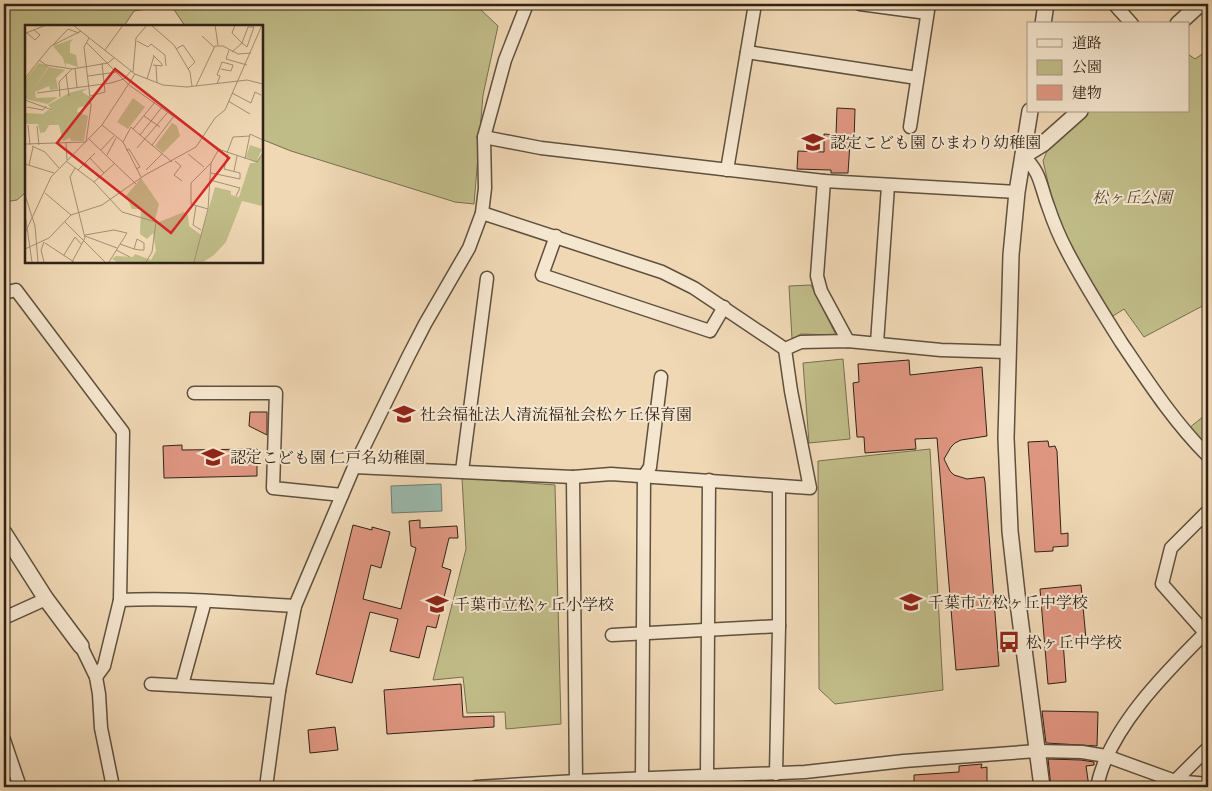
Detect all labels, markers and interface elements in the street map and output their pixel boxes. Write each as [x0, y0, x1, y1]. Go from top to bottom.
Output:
legend [1027, 22, 1190, 112]
inset map [25, 25, 262, 262]
text: 道路 [1072, 33, 1102, 52]
text: 公園 [1072, 57, 1102, 76]
text: 建物 [1072, 83, 1102, 102]
school or university icon: 認定こども園 ひまわり幼稚園 [800, 129, 826, 155]
place label: 認定こども園 ひまわり幼稚園 [830, 132, 1041, 153]
park label: 松ヶ丘公園 [1092, 187, 1175, 208]
school or university icon: 社会福祉法人清流福祉会松ケ丘保育園 [391, 401, 417, 427]
place label: 社会福祉法人清流福祉会松ケ丘保育園 [420, 404, 692, 425]
school or university icon: 認定こども園 仁戸名幼稚園 [200, 444, 226, 470]
place label: 認定こども園 仁戸名幼稚園 [230, 447, 425, 468]
school or university icon: 千葉市立松ヶ丘中学校 [898, 589, 924, 615]
school or university icon: 千葉市立松ヶ丘小学校 [424, 591, 450, 617]
place label: 千葉市立松ヶ丘中学校 [928, 592, 1088, 613]
place label: 千葉市立松ヶ丘小学校 [454, 594, 614, 615]
bus stop icon: 松ヶ丘中学校 [996, 629, 1022, 655]
place label: 松ヶ丘中学校 [1026, 632, 1122, 653]

